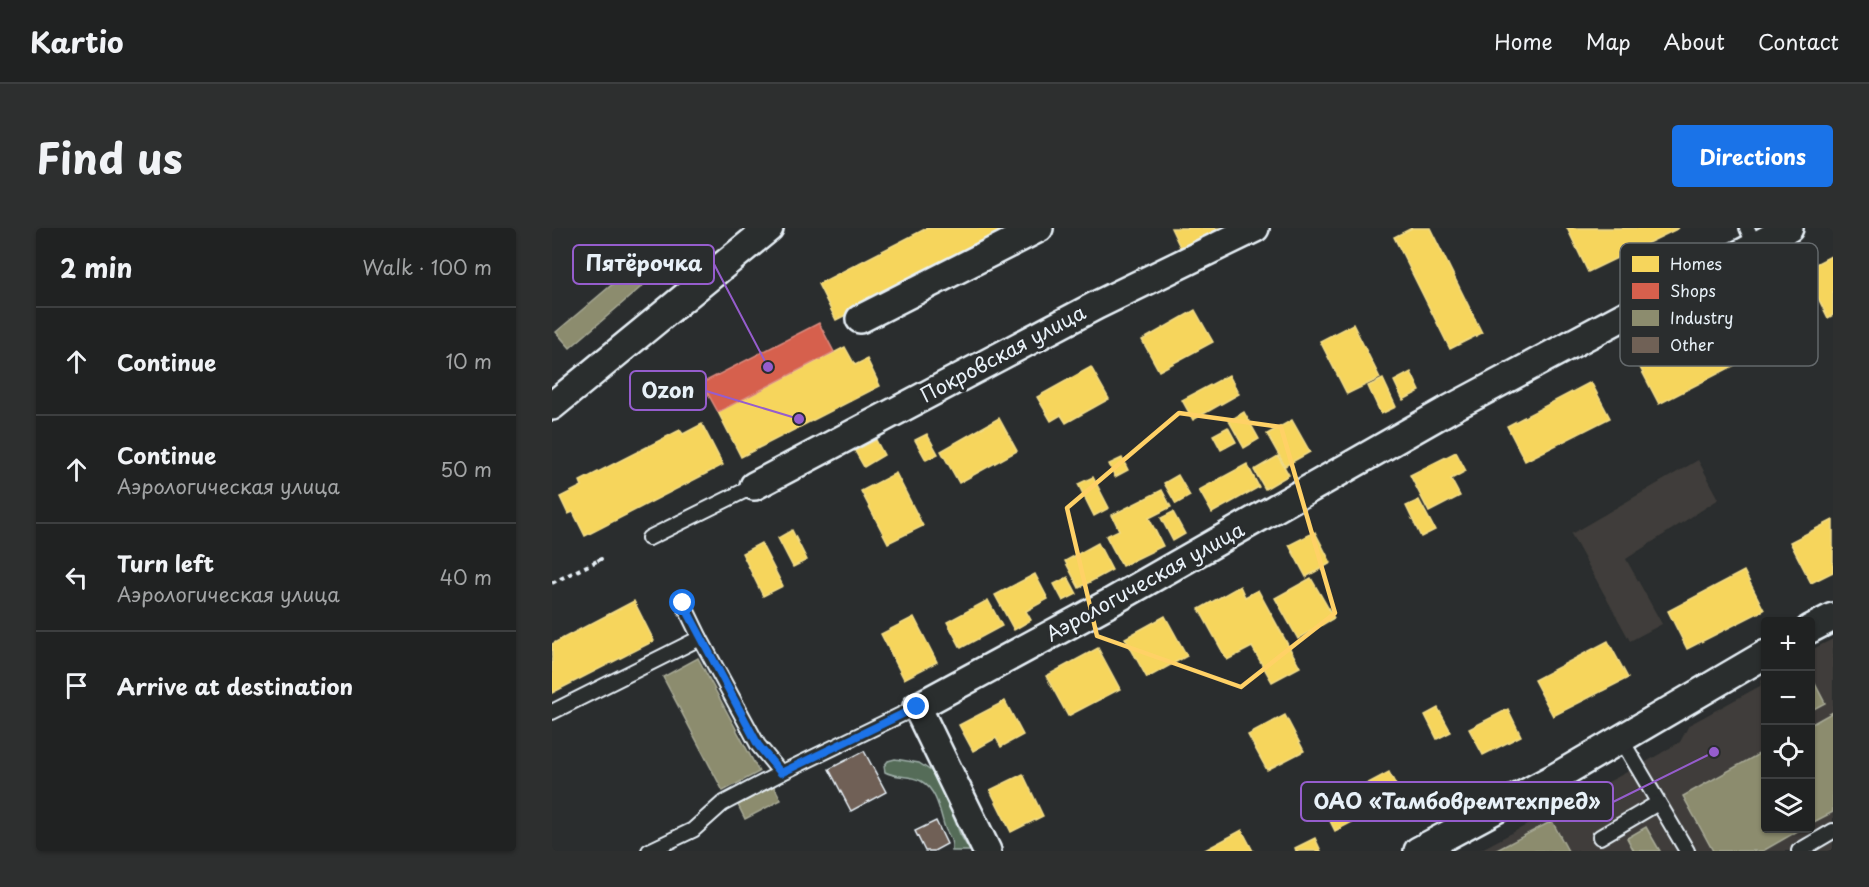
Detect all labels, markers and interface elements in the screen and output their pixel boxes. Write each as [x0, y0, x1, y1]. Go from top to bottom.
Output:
text: Kartio [30, 20, 124, 63]
text: Home [1494, 25, 1553, 57]
text: Map [1586, 25, 1631, 57]
text: About [1664, 25, 1725, 57]
text: Contact [1758, 25, 1839, 57]
text: Find us [36, 125, 183, 188]
button: Directions [1672, 125, 1833, 187]
legend [1620, 243, 1818, 366]
callout: Пятёрочка [573, 245, 714, 284]
text: Пятёрочка [586, 246, 703, 278]
text: 2 min [60, 248, 133, 287]
text: Homes [1670, 251, 1722, 275]
text: Walk · 100 m [362, 252, 492, 282]
text: Shops [1670, 278, 1716, 302]
street label: Покровская улица [914, 297, 1091, 409]
text: Industry [1670, 305, 1733, 329]
text: Other [1670, 332, 1714, 356]
icon: ahead [60, 345, 93, 378]
text: Continue [117, 345, 216, 378]
text: 10 m [445, 346, 492, 376]
callout: Ozon [630, 371, 706, 410]
text: Ozon [642, 373, 694, 405]
text: Continue [117, 438, 216, 471]
icon: ahead [60, 453, 93, 486]
text: 50 m [440, 454, 492, 484]
text: Аэрологическая улица [117, 471, 340, 501]
street label: Аэрологическая улица [1040, 514, 1250, 648]
text: Turn left [117, 546, 214, 579]
icon: left [60, 561, 93, 594]
text: 40 m [440, 562, 492, 592]
text: Аэрологическая улица [117, 579, 340, 609]
route start [669, 589, 695, 615]
map controls [1761, 617, 1815, 833]
button: + [1761, 617, 1815, 671]
icon: arrive [60, 669, 93, 702]
text: Arrive at destination [117, 669, 353, 702]
button: − [1761, 671, 1815, 725]
route end [903, 693, 929, 719]
button: locate [1761, 725, 1815, 779]
button: layers [1761, 779, 1815, 833]
callout: ОАО «Тамбовремтехпред» [1301, 782, 1613, 821]
text: ОАО «Тамбовремтехпред» [1313, 784, 1601, 816]

